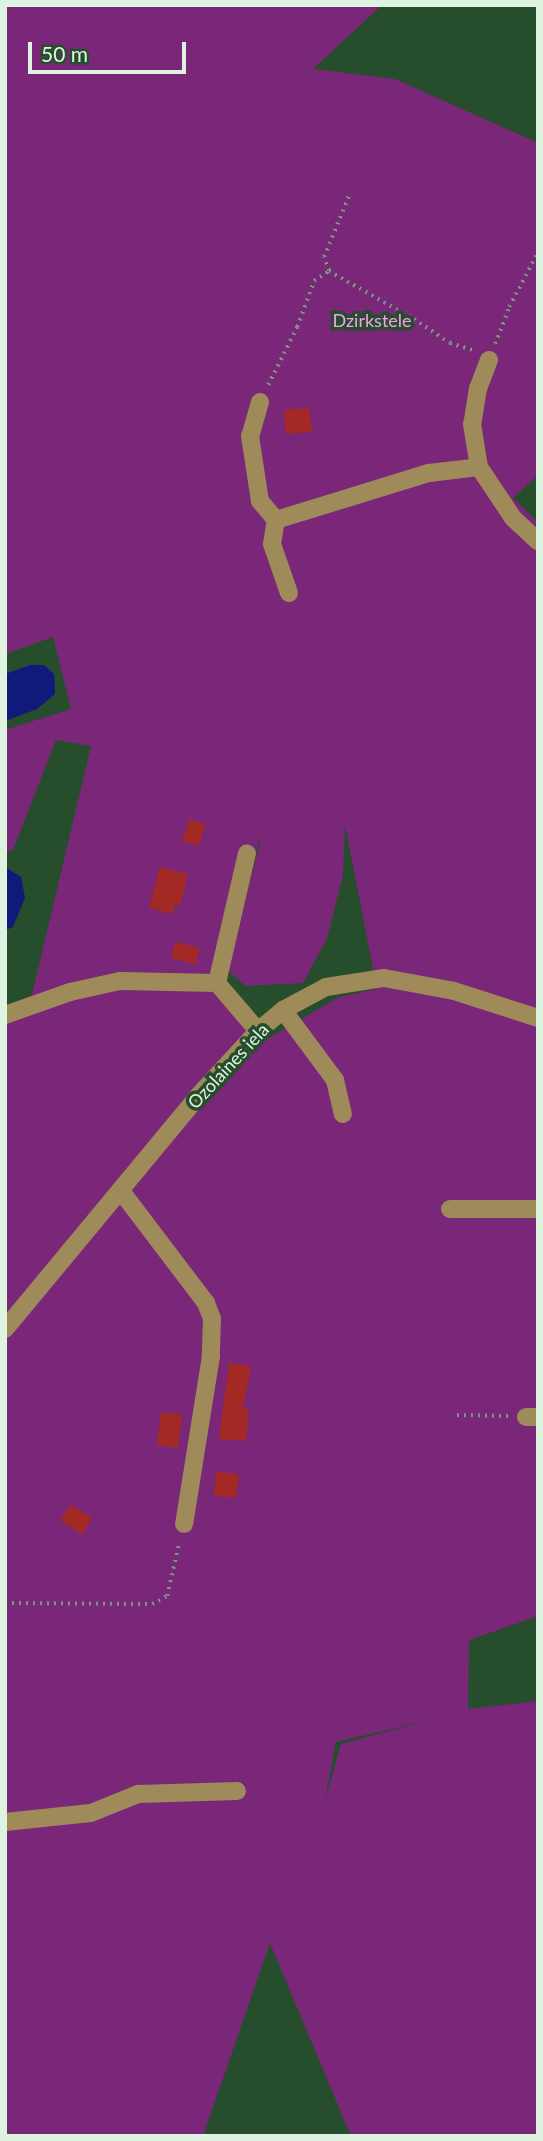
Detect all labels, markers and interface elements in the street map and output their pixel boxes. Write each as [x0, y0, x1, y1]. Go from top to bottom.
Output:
scale bar [32, 28, 189, 72]
text: 50 m [41, 41, 88, 66]
park label: Dzirkstele [332, 309, 412, 331]
street label: Ozolaines iela [183, 1019, 273, 1113]

